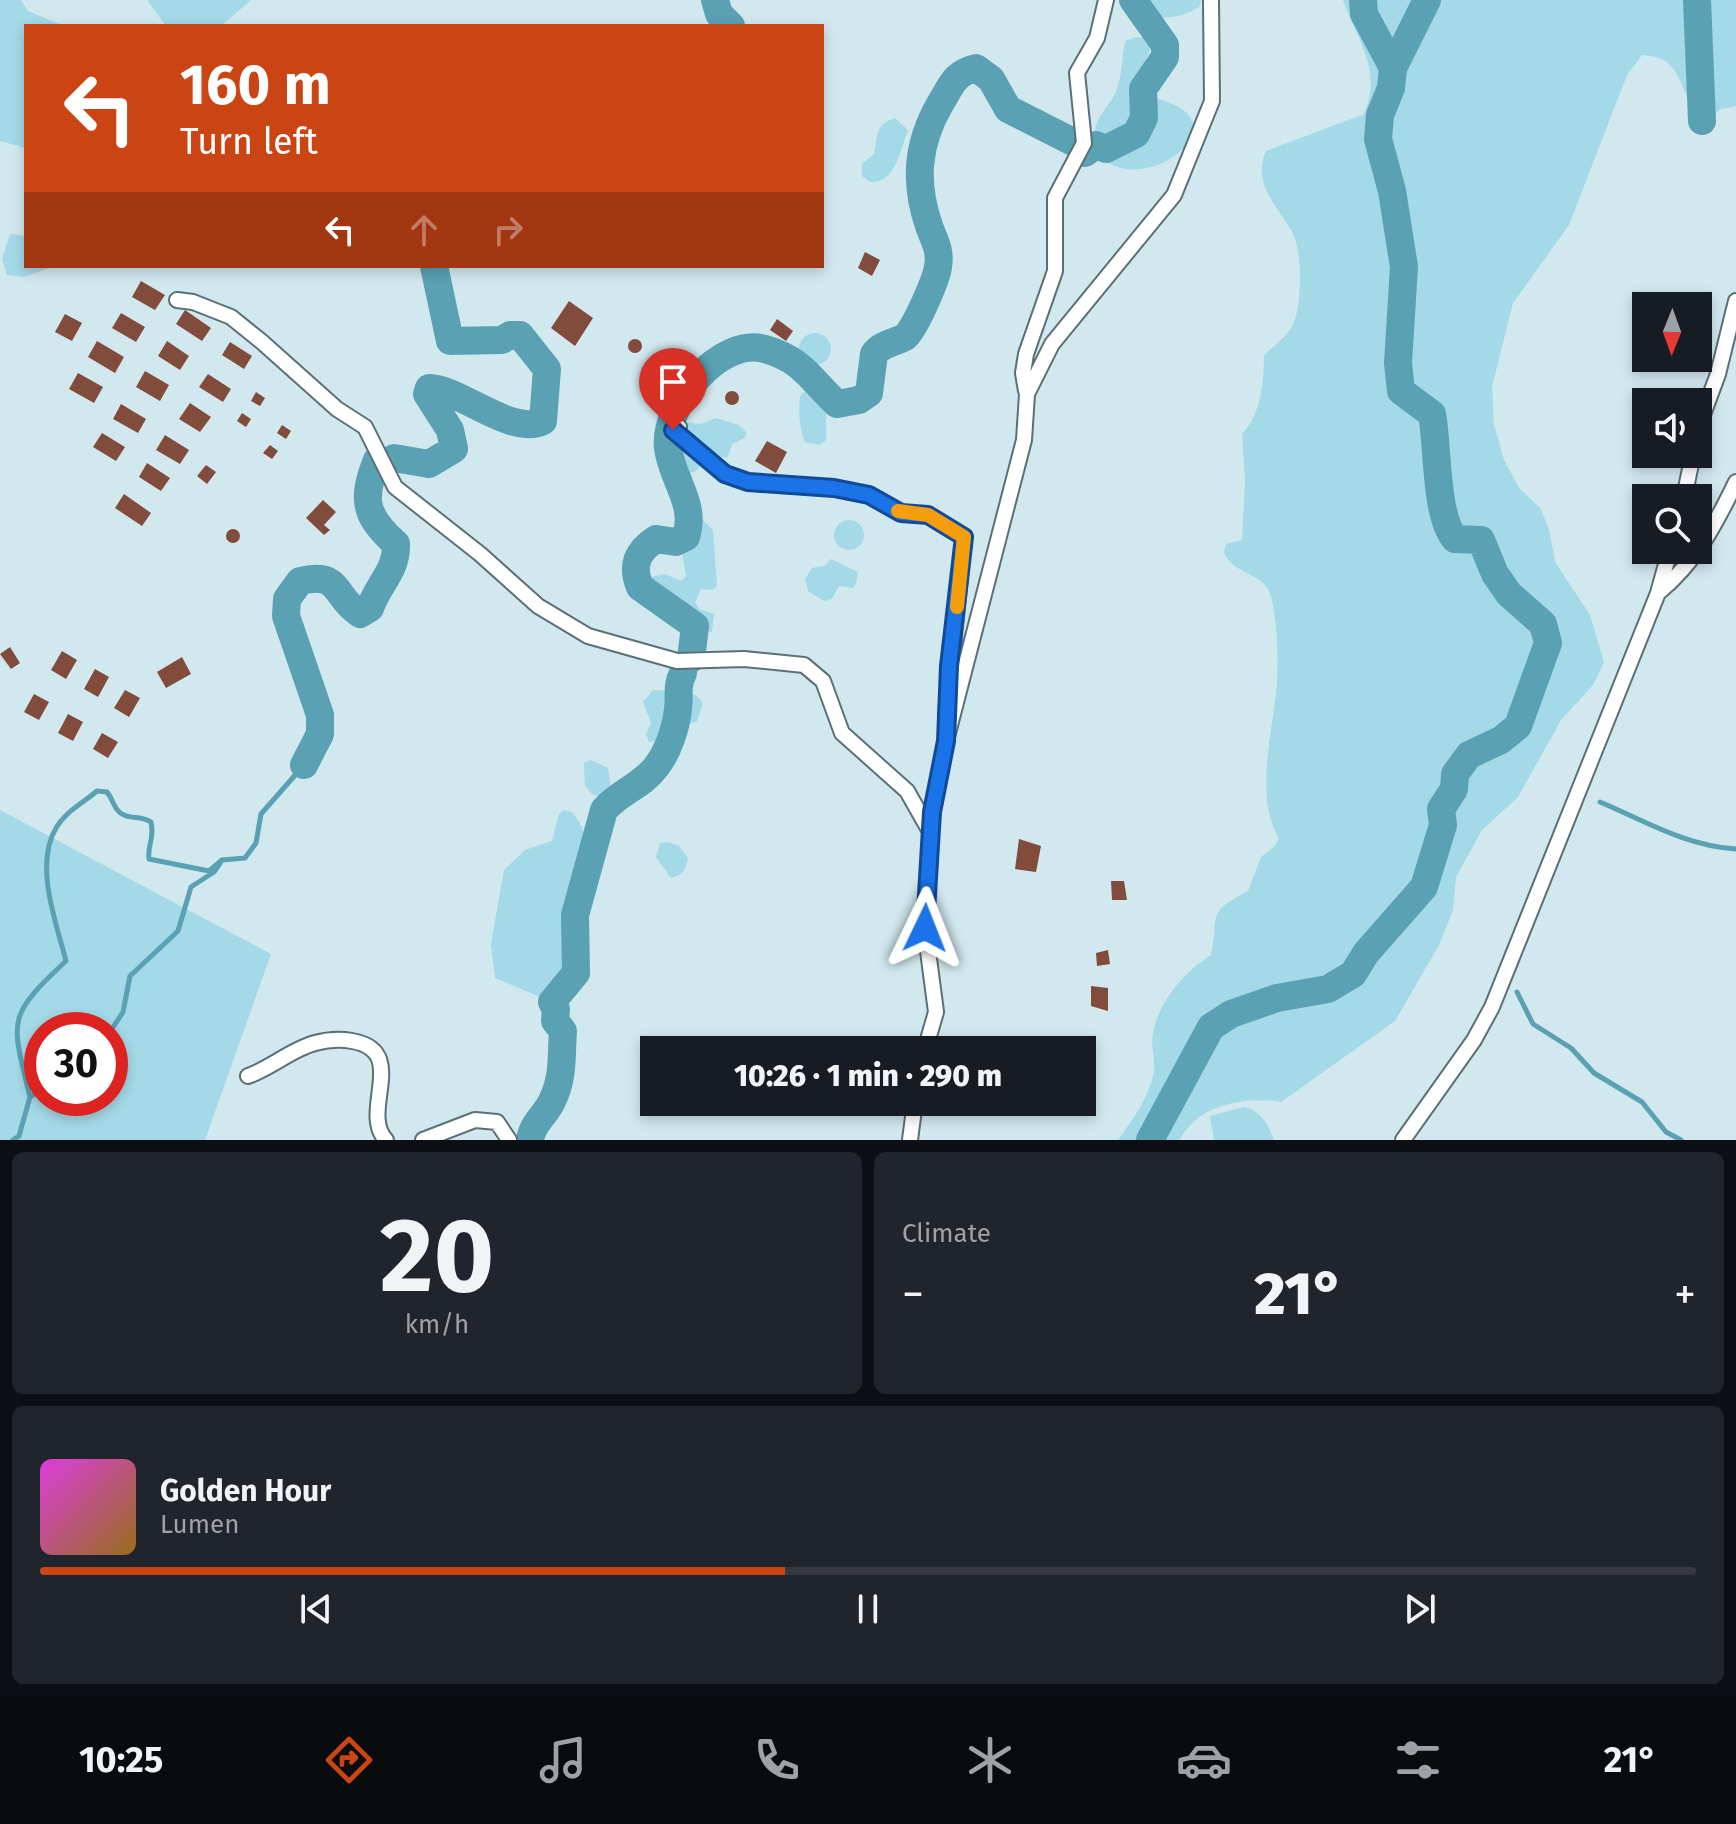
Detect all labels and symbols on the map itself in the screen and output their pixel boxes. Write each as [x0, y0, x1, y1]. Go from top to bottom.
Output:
north arrow [1632, 292, 1712, 372]
pin [639, 348, 707, 430]
position arrow [883, 886, 967, 970]
speed limit sign: 30 [24, 1012, 128, 1116]

